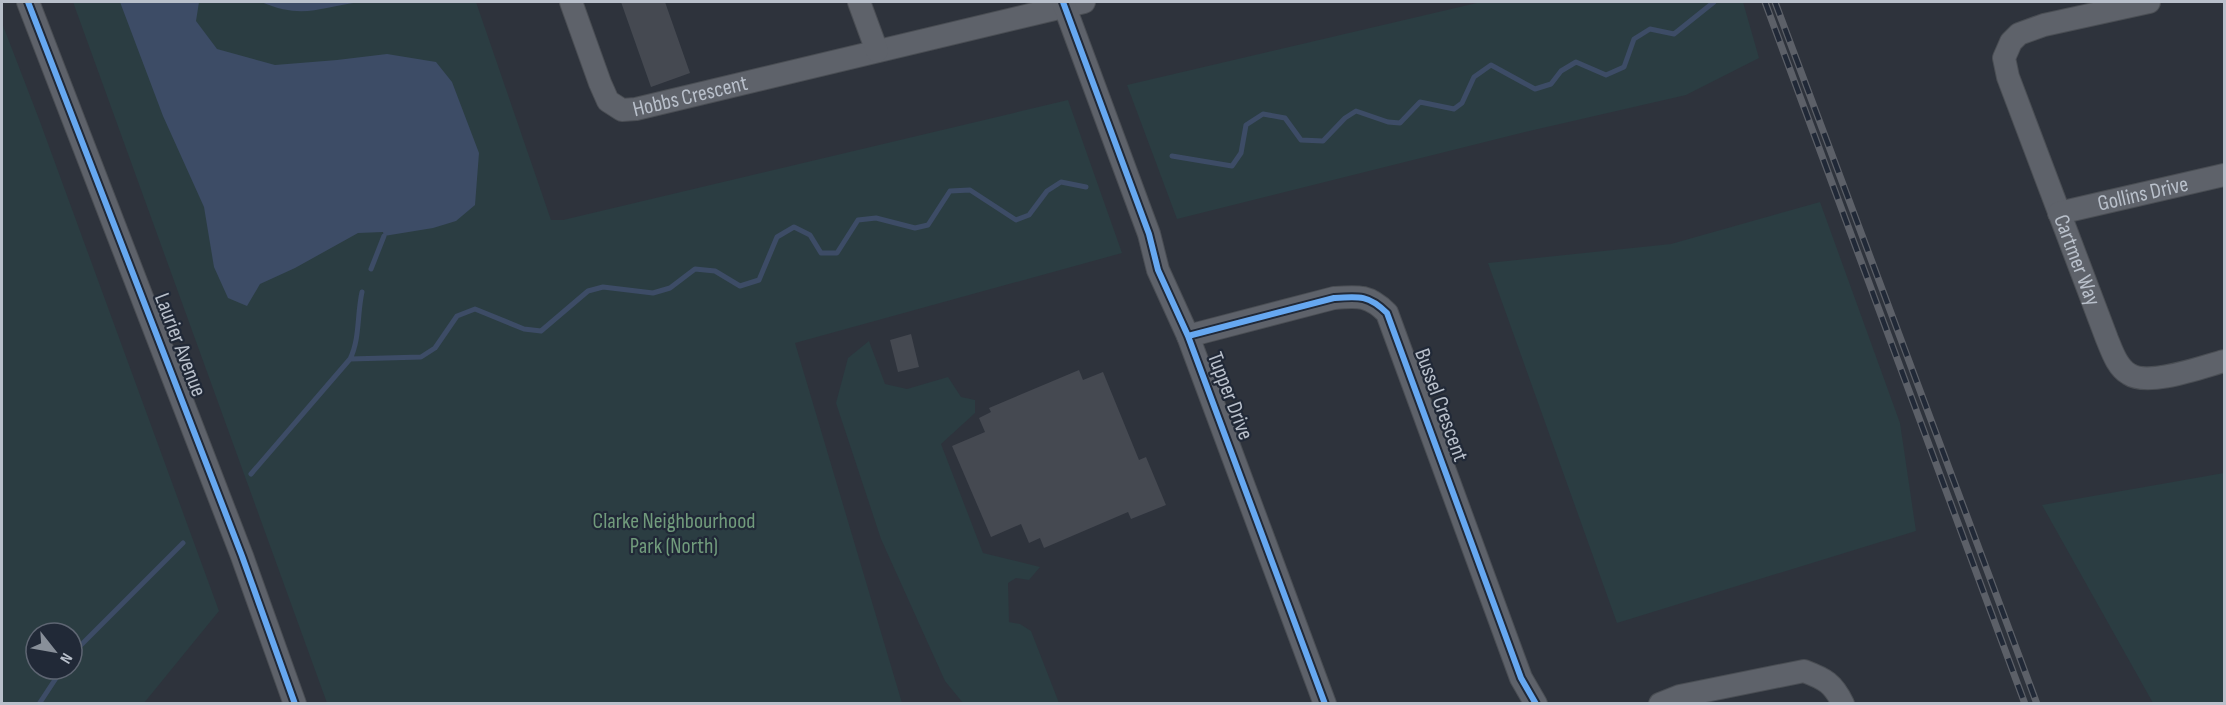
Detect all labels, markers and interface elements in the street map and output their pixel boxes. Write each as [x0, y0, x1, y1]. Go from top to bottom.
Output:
street label: Hobbs Crescent [630, 69, 750, 123]
street label: Gollins Drive [2095, 170, 2191, 217]
street label: Cartmer Way [2048, 211, 2107, 310]
street label: Laurier Avenue [148, 289, 212, 401]
street label: Bussel Crescent [1408, 345, 1474, 465]
street label: Tupper Drive [1201, 348, 1259, 444]
park label: Clarke Neighbourhood Park (North) [593, 508, 755, 560]
north arrow [24, 621, 84, 681]
text: N [55, 649, 76, 667]

